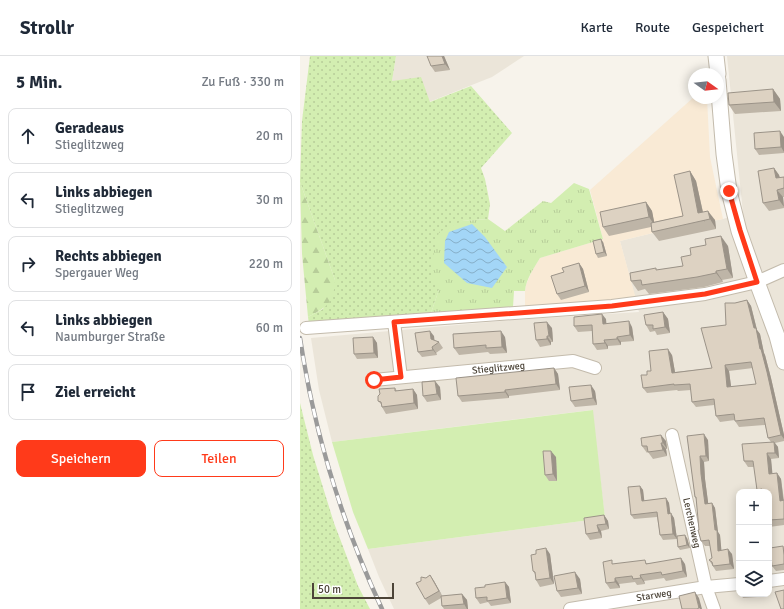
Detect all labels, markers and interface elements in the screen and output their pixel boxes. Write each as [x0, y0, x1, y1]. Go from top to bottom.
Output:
text: Strollr [20, 16, 74, 40]
text: Karte [580, 19, 613, 36]
text: Route [635, 19, 670, 36]
text: Gespeichert [692, 19, 764, 36]
north arrow [688, 68, 724, 104]
text: 5 Min. [16, 72, 62, 93]
text: Zu Fuß · 330 m [201, 74, 284, 90]
text: Geradeaus [55, 119, 124, 137]
icon: ahead [17, 125, 39, 147]
text: 20 m [256, 128, 283, 144]
text: Stieglitzweg [55, 137, 124, 153]
route end [720, 182, 738, 200]
text: Links abbiegen [55, 183, 152, 201]
icon: left [17, 189, 39, 211]
text: 30 m [256, 192, 283, 208]
text: Stieglitzweg [55, 201, 124, 217]
text: Rechts abbiegen [55, 247, 162, 265]
icon: right [17, 253, 39, 275]
text: 220 m [249, 256, 283, 272]
text: Spergauer Weg [55, 265, 139, 281]
text: Links abbiegen [55, 311, 152, 329]
icon: left [17, 317, 39, 339]
text: 60 m [256, 320, 283, 336]
text: Naumburger Straße [55, 329, 165, 345]
street label: Stieglitzweg [471, 360, 526, 377]
route start [365, 371, 383, 389]
icon: arrive [17, 381, 39, 403]
text: Ziel erreicht [55, 383, 136, 401]
button: Speichern [16, 440, 146, 477]
button: Teilen [154, 440, 284, 477]
map controls [736, 489, 772, 597]
button: + [736, 489, 772, 525]
street label: Lerchenweg [680, 496, 703, 549]
button: − [736, 525, 772, 561]
button: layers [736, 561, 772, 597]
scale bar [312, 581, 394, 600]
text: 50 m [318, 583, 341, 596]
street label: Starweg [635, 587, 672, 604]

